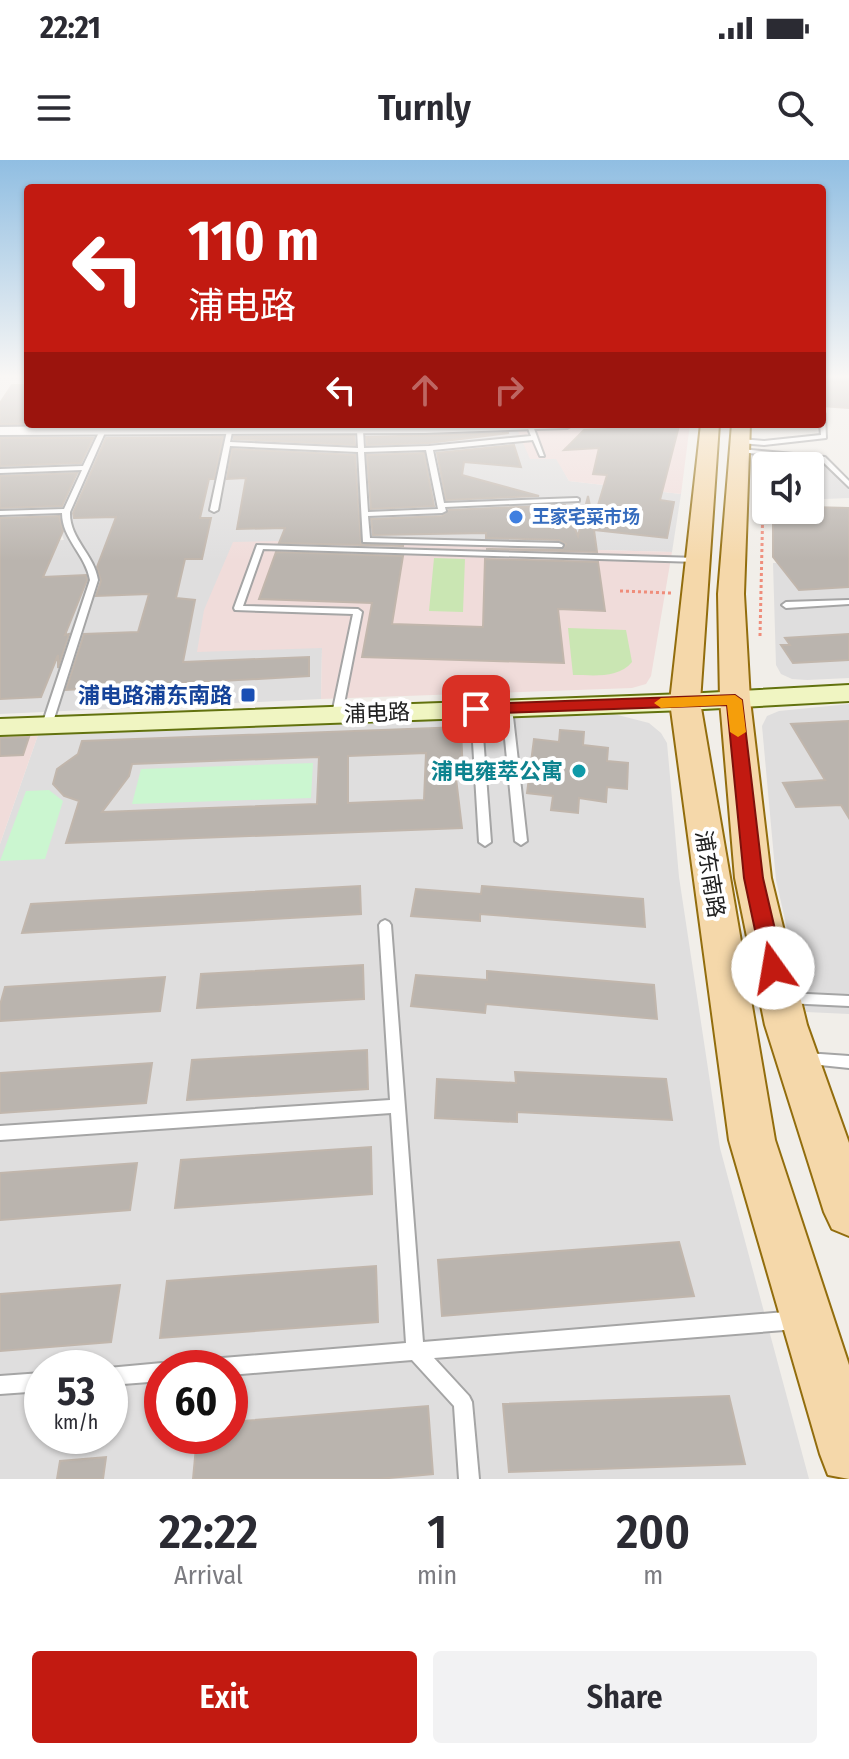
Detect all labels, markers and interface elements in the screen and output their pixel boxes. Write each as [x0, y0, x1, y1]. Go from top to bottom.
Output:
text: 22:21 [40, 10, 101, 46]
icon: menu [32, 86, 76, 130]
text: Turnly [378, 86, 471, 130]
icon: search [773, 86, 817, 130]
text: 110 m [188, 208, 319, 275]
icon: left [56, 216, 160, 320]
text: 浦电路 [188, 284, 296, 328]
icon: left [319, 368, 363, 412]
icon: ahead [403, 368, 447, 412]
icon: right [487, 368, 531, 412]
map controls [752, 452, 824, 524]
button: sound [752, 452, 824, 524]
place label: 王家宅菜市场 [532, 506, 640, 528]
marker: 王家宅菜市场 [507, 508, 525, 526]
pin [442, 675, 510, 743]
place label: 浦电路浦东南路 [78, 682, 232, 709]
marker: 浦电路浦东南路 [239, 686, 257, 704]
icon: arrive [454, 687, 498, 731]
street label: 浦电路 [344, 698, 410, 728]
place label: 浦电雍萃公寓 [431, 758, 563, 785]
marker: 浦电雍萃公寓 [570, 762, 588, 780]
street label: 浦东南路 [690, 828, 730, 920]
position arrow [731, 926, 815, 1010]
speed limit sign: 60 [144, 1350, 248, 1454]
text: 53 [57, 1368, 95, 1416]
text: km/h [54, 1410, 98, 1434]
text: 22:22 [159, 1503, 258, 1561]
text: 1 [427, 1503, 447, 1561]
text: 200 [616, 1503, 690, 1561]
text: Arrival [174, 1560, 243, 1591]
text: min [417, 1560, 457, 1591]
text: m [643, 1560, 663, 1591]
button: Exit [32, 1651, 417, 1743]
button: Share [433, 1651, 817, 1743]

